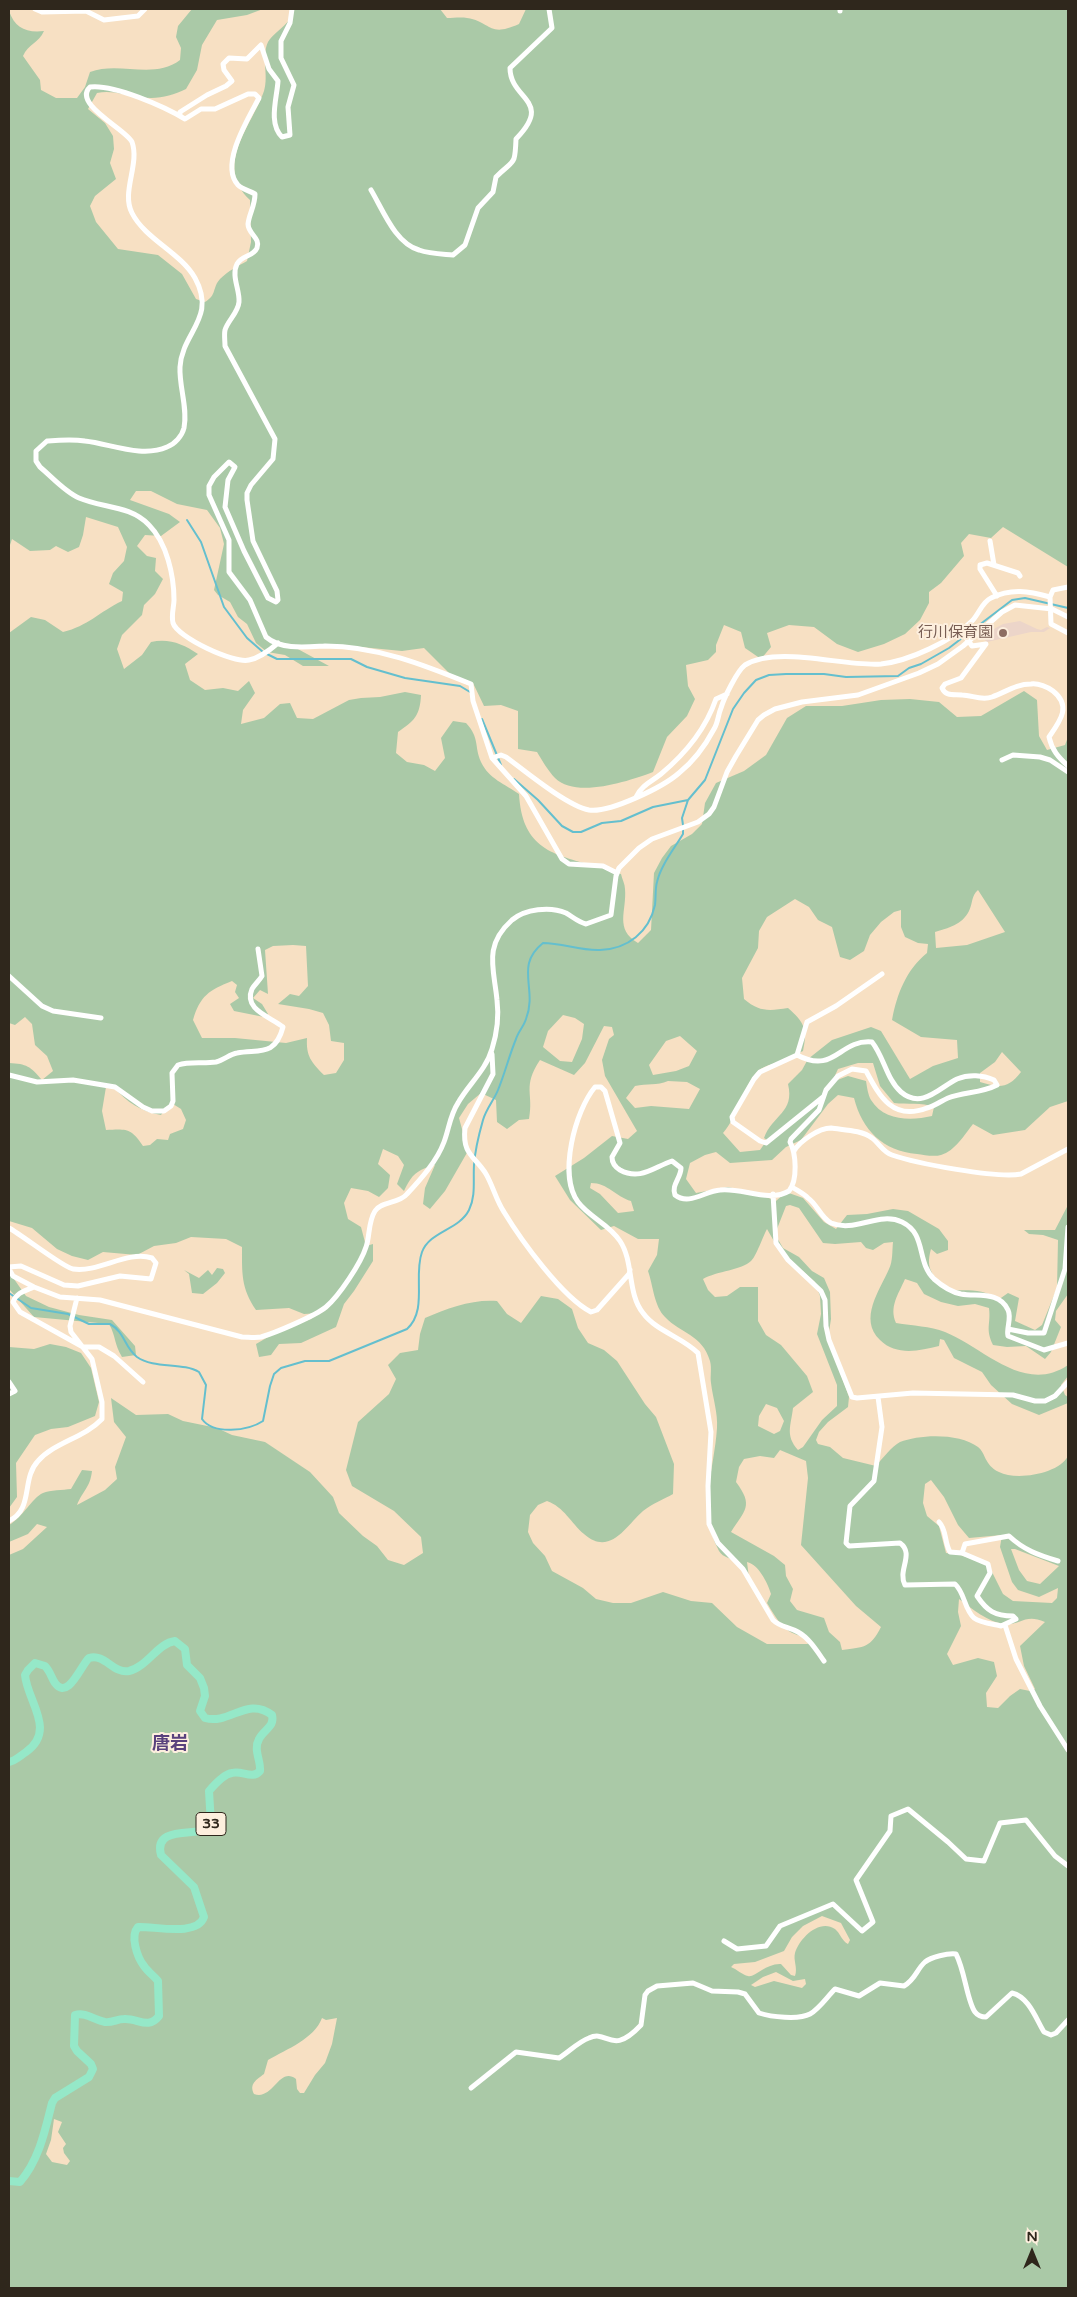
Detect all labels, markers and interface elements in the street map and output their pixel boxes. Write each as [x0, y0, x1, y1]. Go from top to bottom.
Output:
place label: 行川保育園 [918, 624, 993, 642]
marker: 行川保育園 [997, 627, 1009, 639]
district label: 唐岩 [152, 1733, 188, 1755]
road number: 33 [196, 1812, 226, 1836]
north arrow [1007, 2227, 1057, 2277]
text: N [1026, 2228, 1038, 2245]

